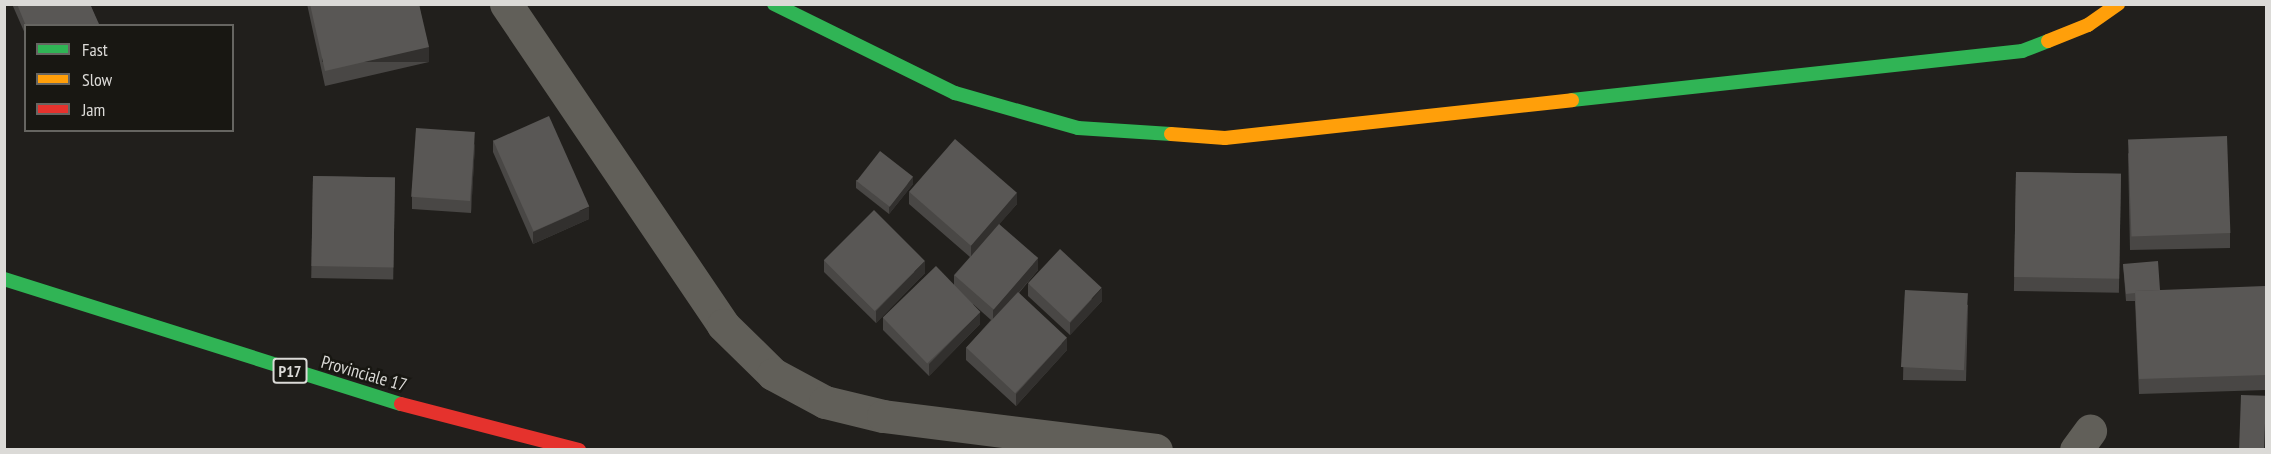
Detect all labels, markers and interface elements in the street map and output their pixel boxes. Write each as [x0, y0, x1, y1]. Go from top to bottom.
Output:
legend [24, 24, 234, 132]
text: Fast [82, 38, 108, 61]
text: Slow [82, 68, 112, 91]
text: Jam [82, 98, 105, 121]
street label: Provinciale 17 [319, 351, 409, 397]
road number: P17 [272, 358, 308, 384]

